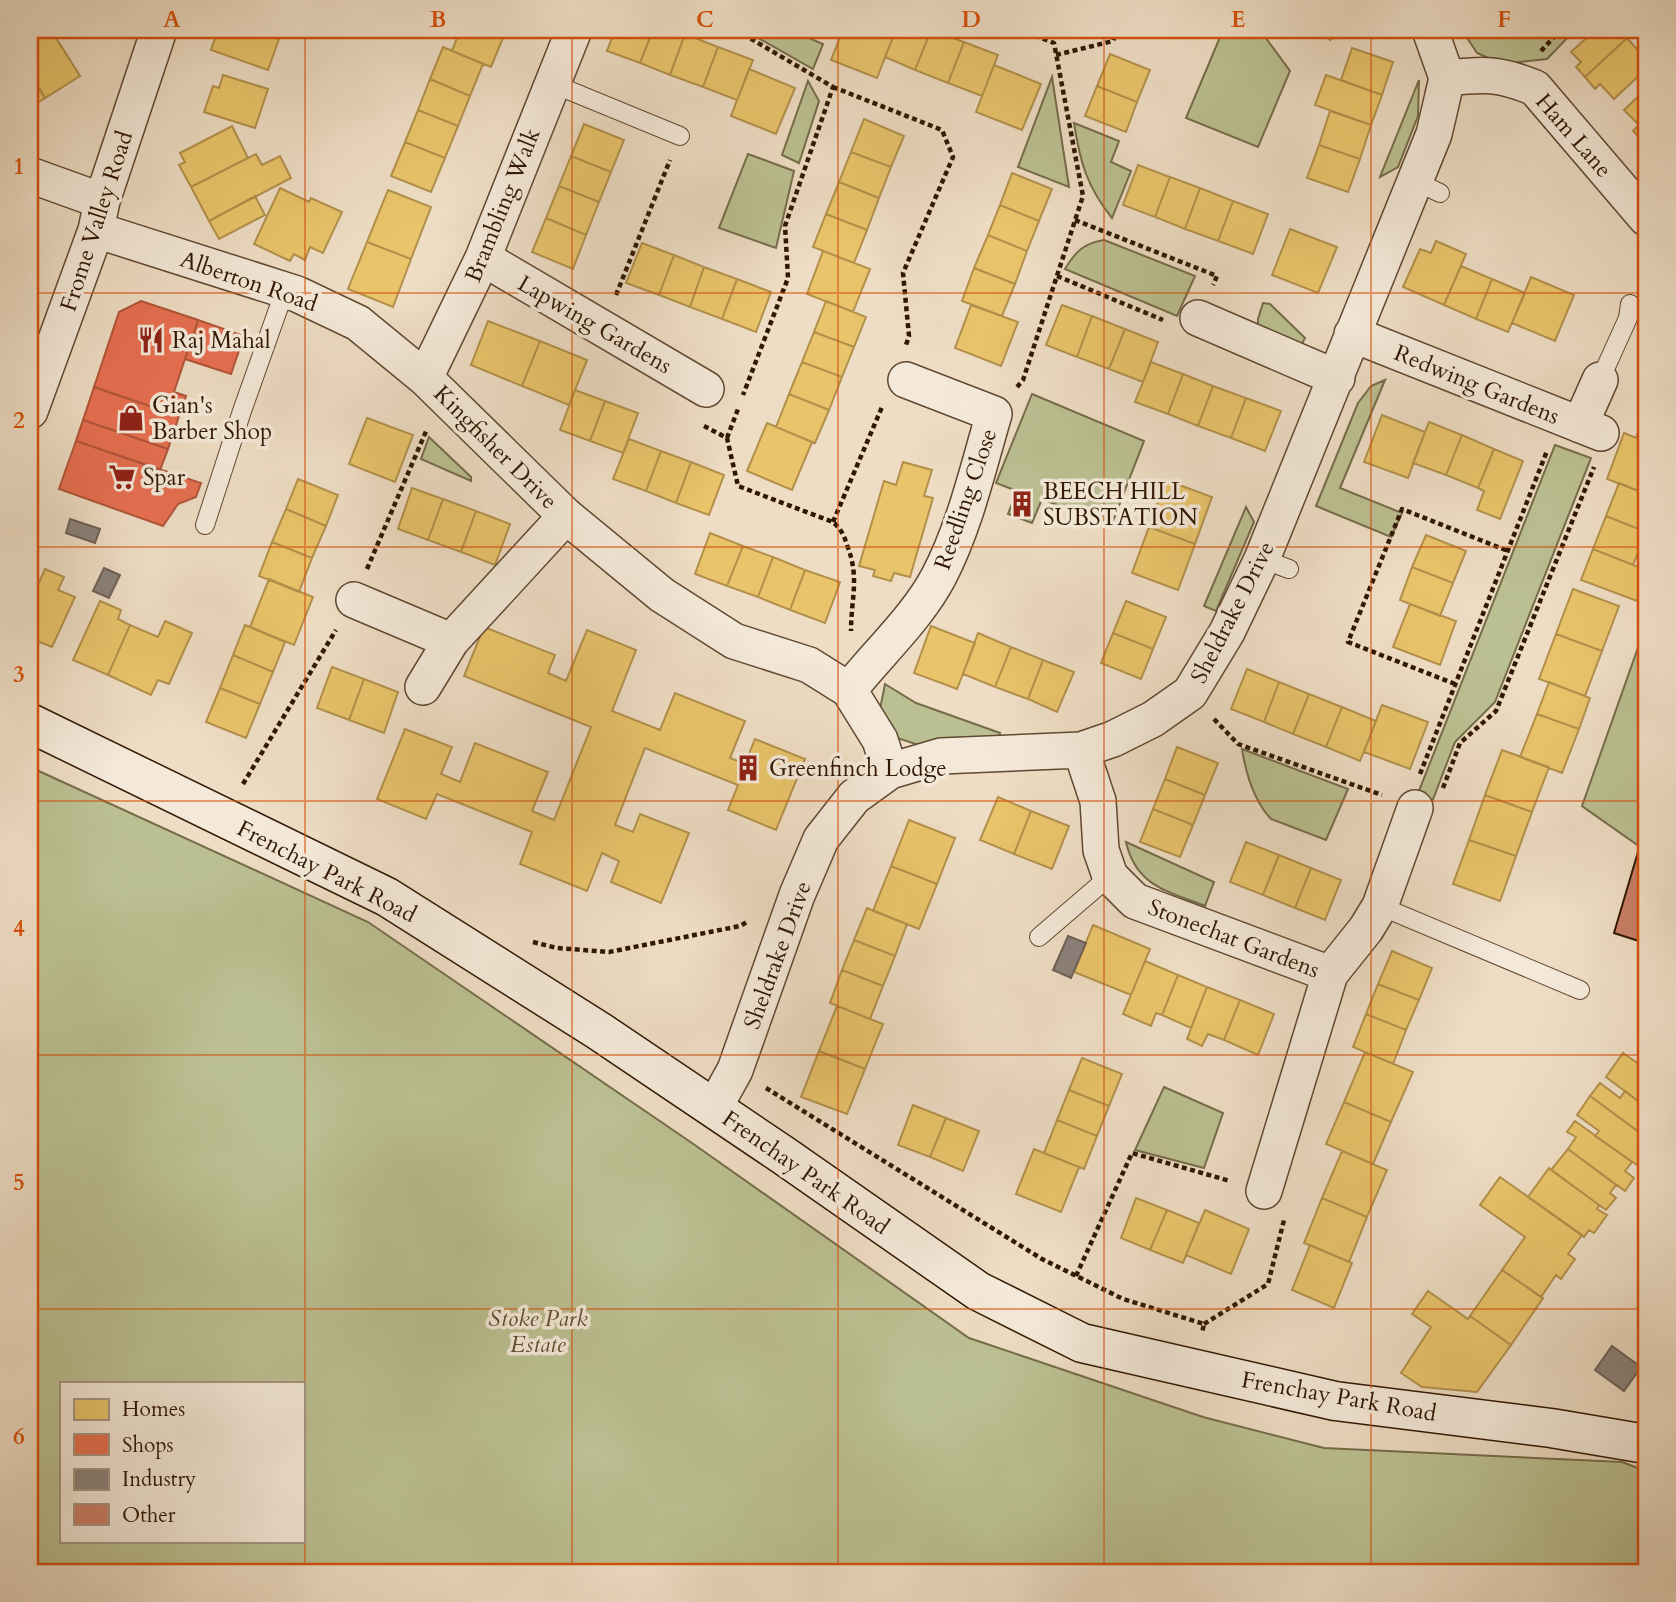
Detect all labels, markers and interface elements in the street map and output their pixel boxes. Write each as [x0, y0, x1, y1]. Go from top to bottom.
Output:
text: A [163, 4, 181, 35]
text: B [430, 4, 446, 35]
text: C [696, 4, 714, 35]
text: D [961, 4, 981, 35]
text: E [1231, 4, 1245, 35]
text: F [1497, 4, 1511, 35]
street label: Ham Lane [1528, 87, 1619, 184]
street label: Brambling Walk [457, 123, 548, 287]
street label: Frome Valley Road [53, 126, 140, 315]
text: 1 [13, 151, 25, 182]
street label: Alberton Road [176, 244, 322, 320]
street label: Lapwing Gardens [512, 268, 677, 381]
restaurant icon: Raj Mahal [136, 325, 166, 355]
place label: Raj Mahal [172, 325, 271, 356]
street label: Redwing Gardens [1390, 337, 1564, 432]
street label: Kingfisher Drive [427, 379, 564, 516]
place label: Gian's Barber Shop [152, 390, 272, 447]
shop icon: Gian's Barber Shop [116, 403, 146, 433]
text: 2 [13, 405, 25, 436]
street label: Reedling Close [927, 424, 1004, 574]
supermarket icon: Spar [107, 462, 137, 492]
place label: Spar [143, 462, 186, 493]
place label: BEECH HILL SUBSTATION [1043, 476, 1198, 533]
building icon: BEECH HILL SUBSTATION [1007, 489, 1037, 519]
street label: Sheldrake Drive [1183, 536, 1282, 689]
text: 3 [13, 659, 25, 690]
building icon: Greenfinch Lodge [733, 753, 763, 783]
place label: Greenfinch Lodge [769, 753, 947, 784]
street label: Frenchay Park Road [232, 813, 422, 930]
street label: Sheldrake Drive [736, 877, 819, 1034]
street label: Stonechat Gardens [1144, 892, 1324, 985]
text: 4 [13, 913, 25, 944]
street label: Frenchay Park Road [716, 1103, 896, 1242]
text: 5 [13, 1167, 25, 1198]
park label: Stoke Park Estate [488, 1303, 588, 1360]
street label: Frenchay Park Road [1239, 1364, 1440, 1429]
legend [60, 1382, 304, 1542]
text: Homes [122, 1395, 185, 1424]
text: 6 [13, 1421, 25, 1452]
text: Shops [122, 1431, 174, 1460]
text: Industry [122, 1465, 196, 1494]
text: Other [122, 1501, 176, 1530]

